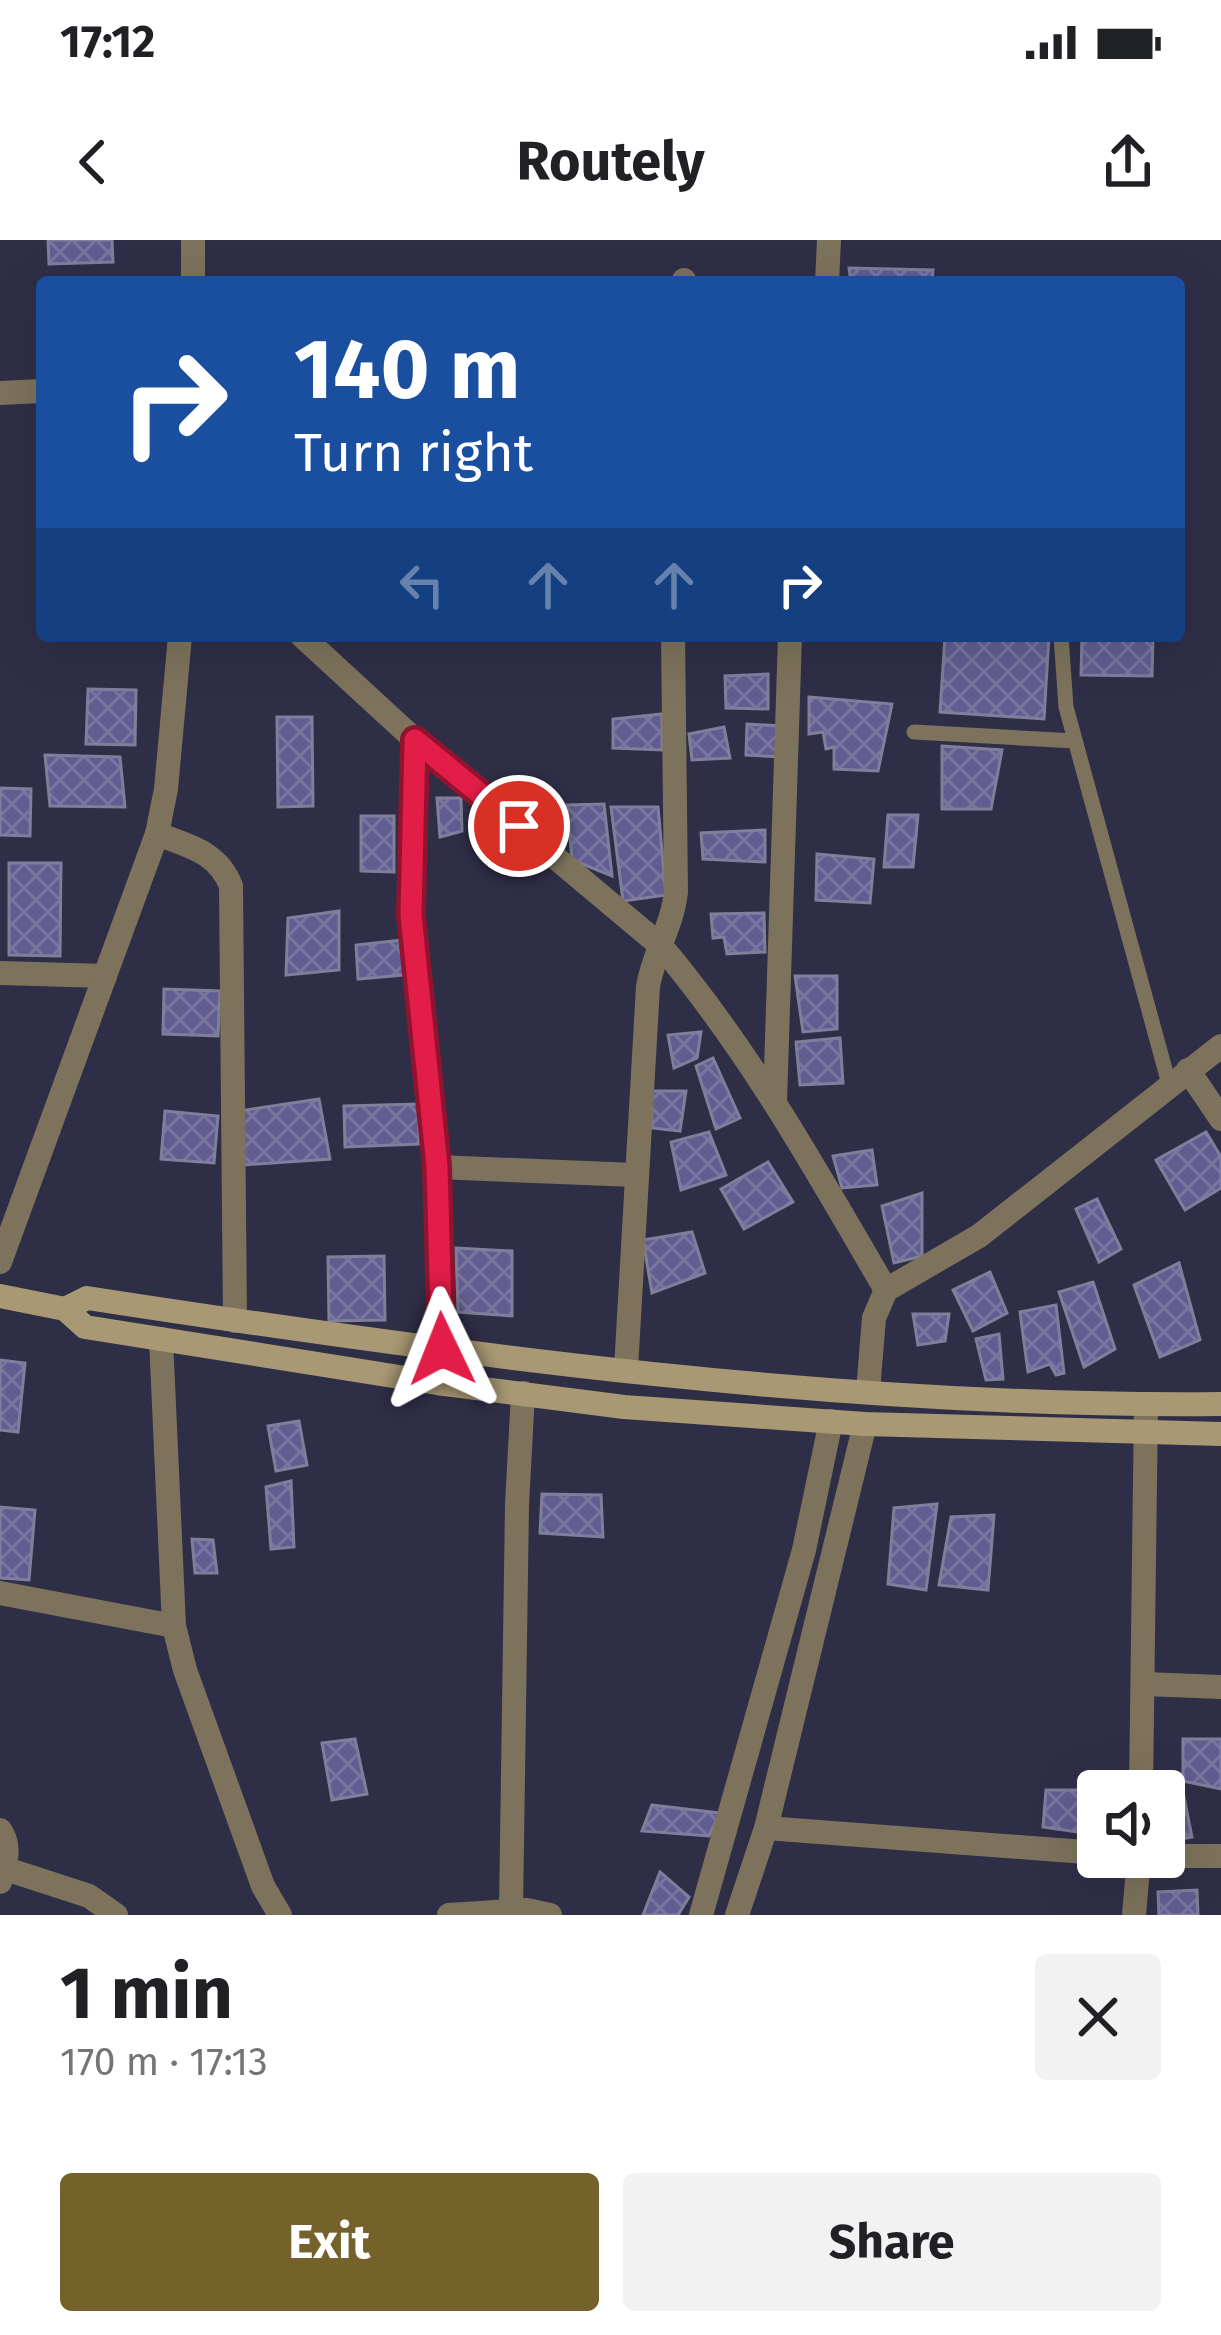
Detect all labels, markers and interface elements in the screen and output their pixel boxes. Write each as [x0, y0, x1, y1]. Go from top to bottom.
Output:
text: 17:12 [60, 15, 155, 69]
icon: back [60, 129, 126, 195]
icon: share [1095, 129, 1161, 195]
text: Routely [516, 130, 705, 194]
text: 140 m [294, 319, 520, 420]
icon: right [96, 324, 252, 480]
text: Turn right [294, 421, 533, 485]
icon: left [389, 552, 455, 618]
icon: ahead [515, 552, 581, 618]
icon: ahead [641, 552, 707, 618]
icon: right [767, 552, 833, 618]
pin [468, 775, 570, 877]
icon: arrive [486, 793, 552, 859]
position arrow [379, 1286, 505, 1412]
map controls [1077, 1770, 1185, 1878]
button: sound [1077, 1770, 1185, 1878]
text: 1 min [60, 1951, 233, 2037]
button: close [1035, 1954, 1161, 2080]
text: 170 m · 17:13 [60, 2039, 268, 2085]
button: Exit [60, 2173, 599, 2311]
button: Share [623, 2173, 1161, 2311]

